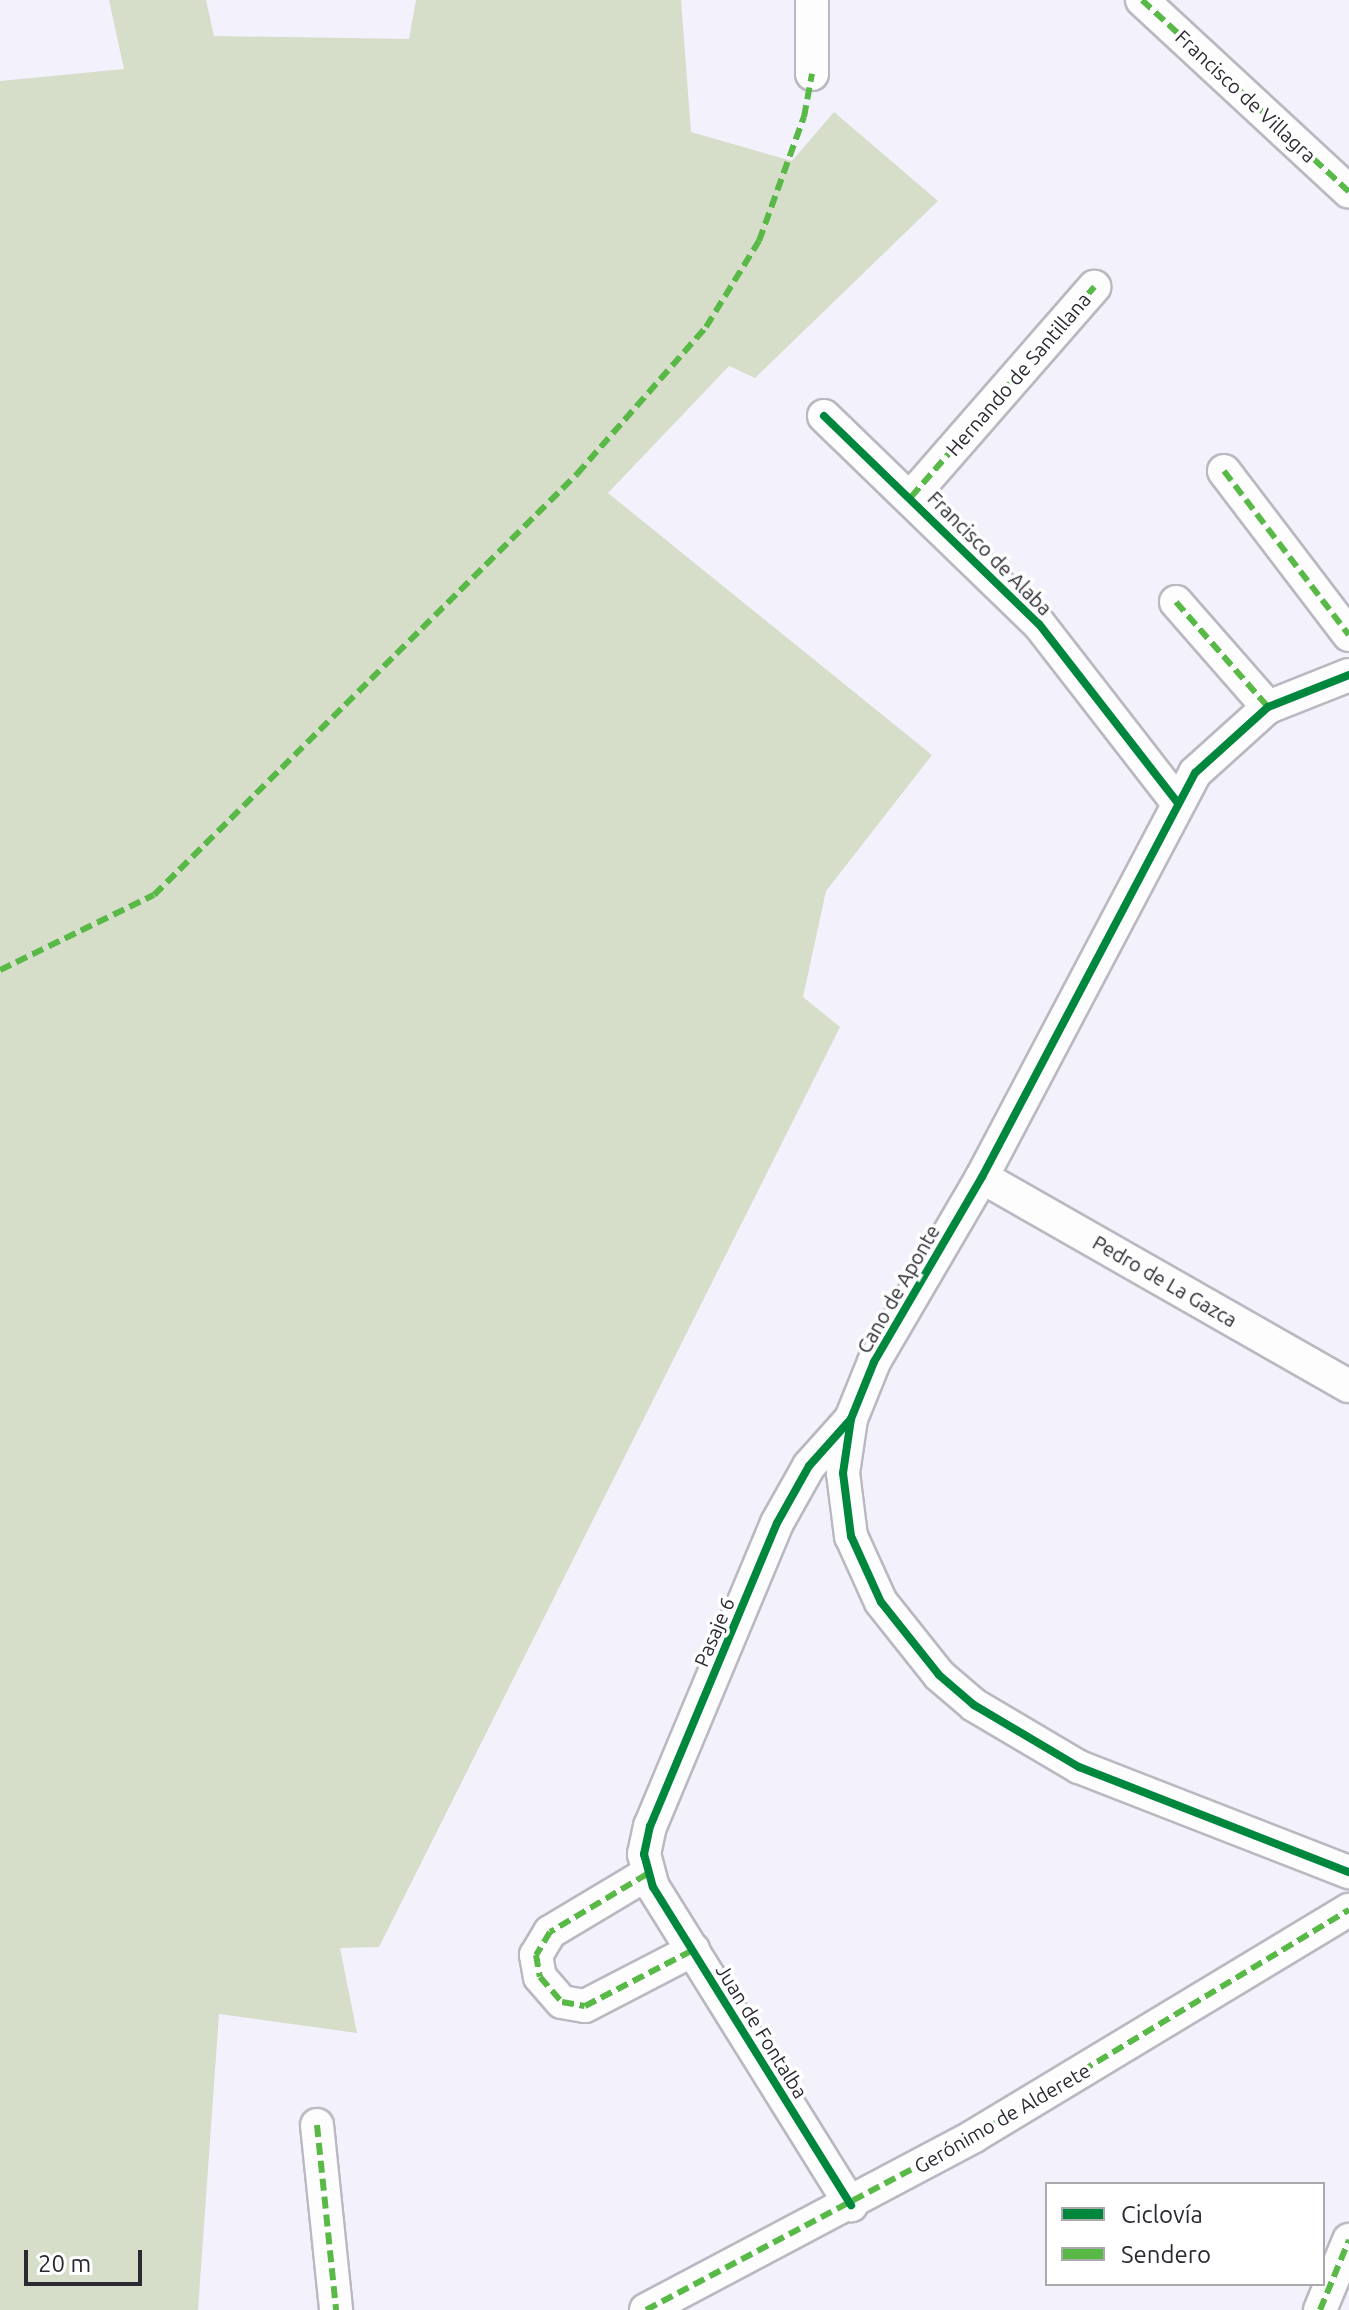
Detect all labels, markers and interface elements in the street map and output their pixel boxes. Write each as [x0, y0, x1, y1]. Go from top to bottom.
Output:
street label: Francisco de Villagra [1171, 25, 1321, 167]
street label: Hernando de Santillana [941, 287, 1095, 461]
street label: Francisco de Alaba [923, 486, 1057, 620]
street label: Cano de Aponte [852, 1221, 944, 1357]
street label: Pedro de La Gazca [1089, 1230, 1241, 1332]
street label: Pasaje 6 [689, 1594, 739, 1670]
street label: Juan de Fontalba [711, 1959, 813, 2103]
street label: Gerónimo de Alderete [910, 2058, 1094, 2178]
legend [1045, 2182, 1325, 2286]
text: Ciclovía [1121, 2201, 1203, 2228]
scale bar [28, 2234, 146, 2284]
text: Sendero [1121, 2241, 1211, 2268]
text: 20 m [38, 2250, 91, 2277]

